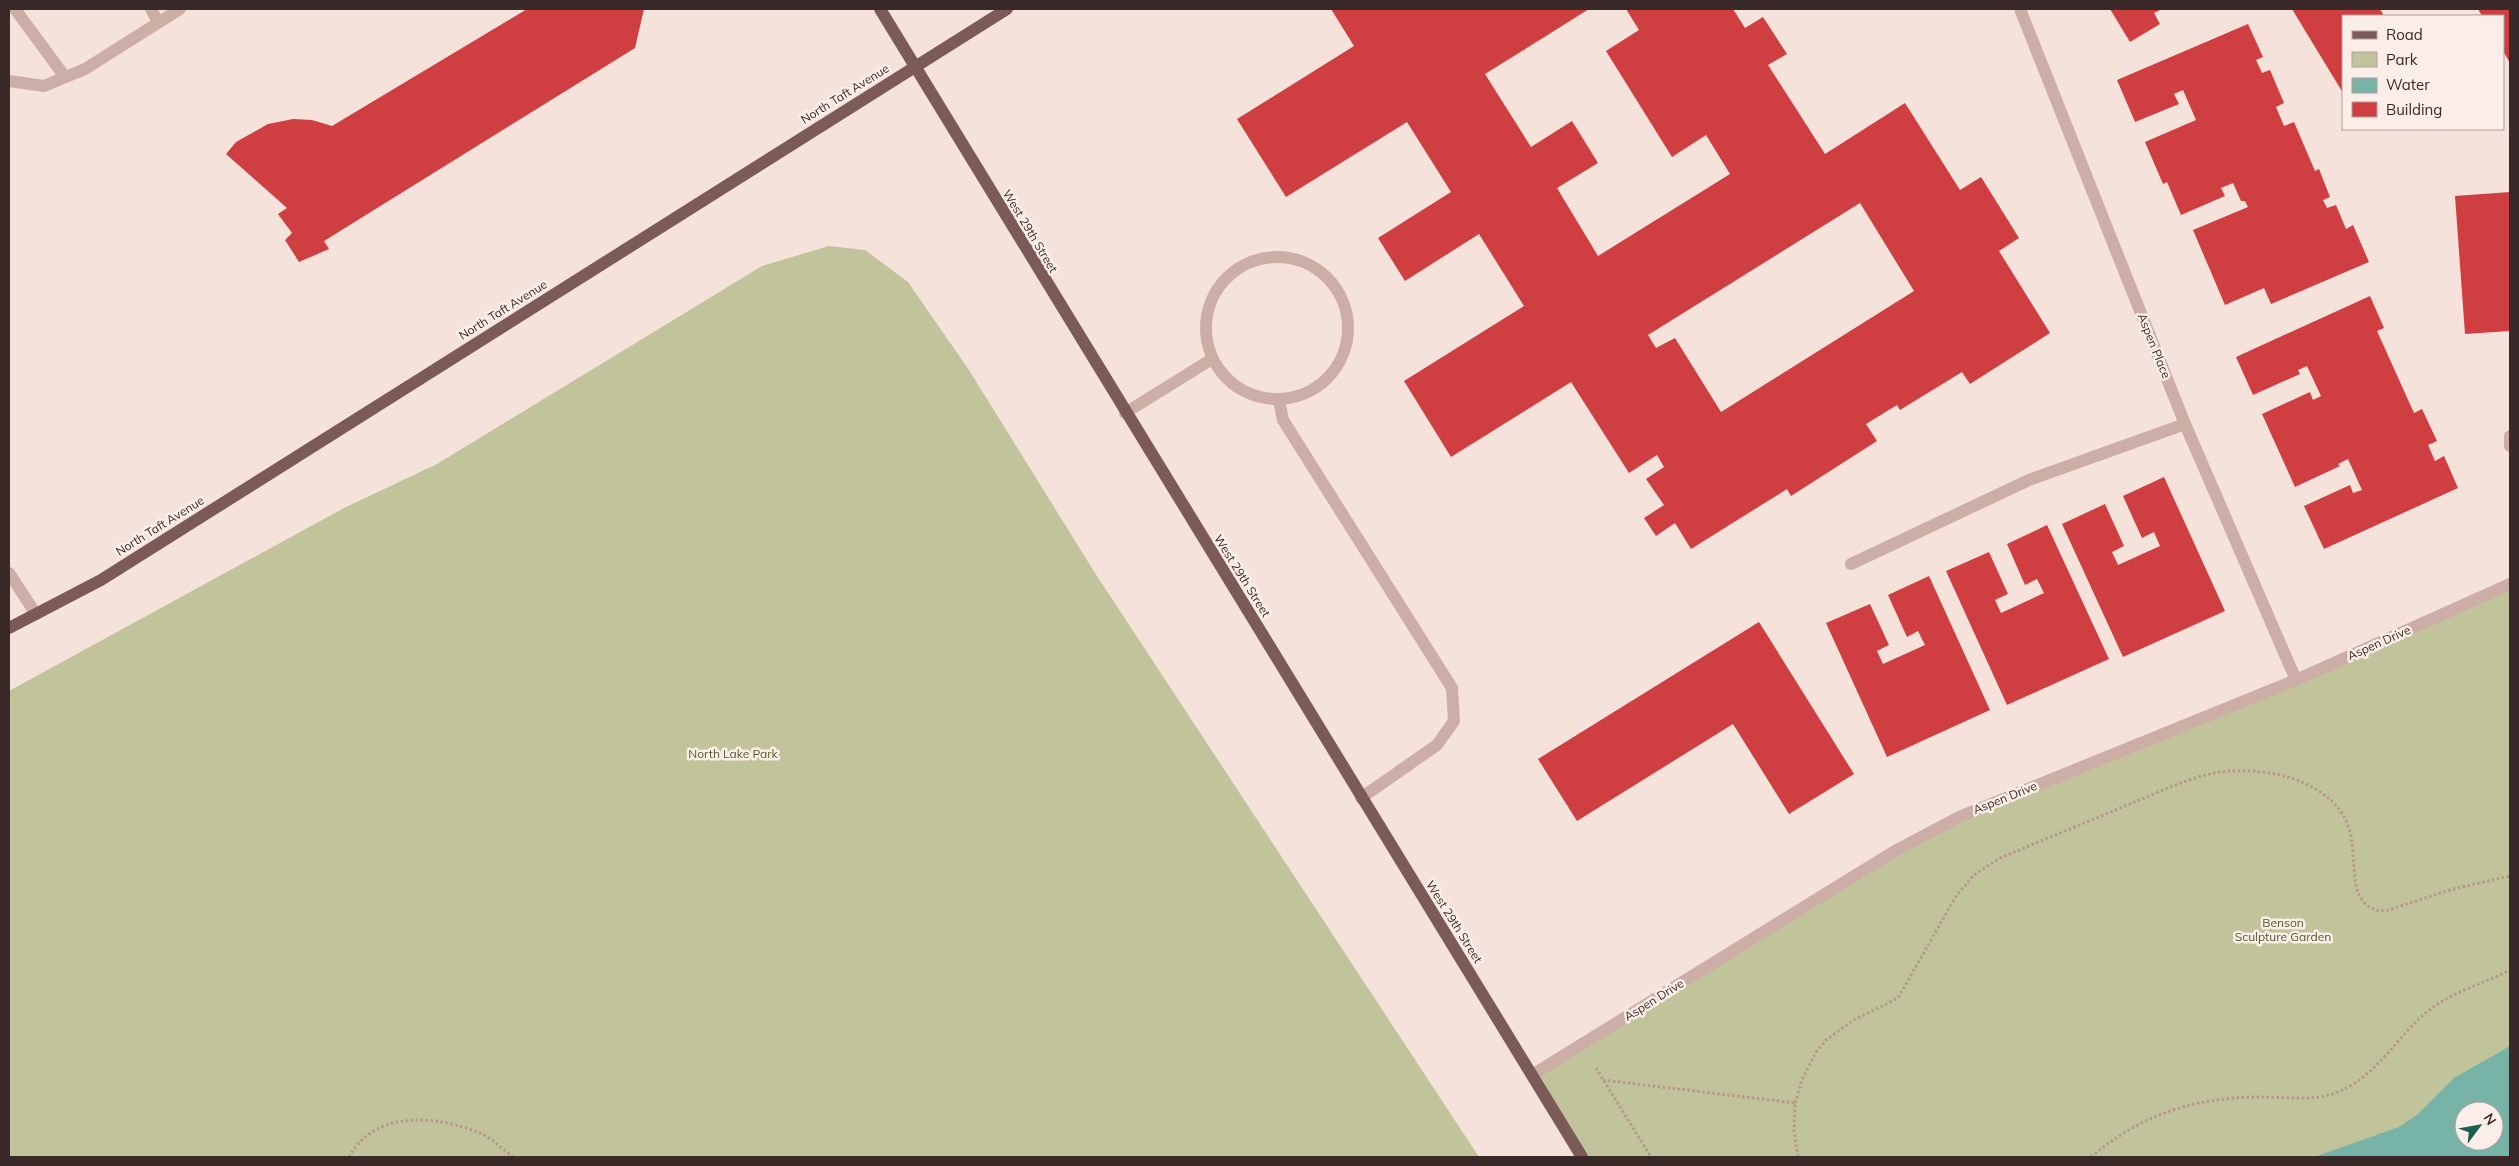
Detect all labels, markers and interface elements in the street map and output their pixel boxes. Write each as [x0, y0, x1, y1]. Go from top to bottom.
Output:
legend [2342, 15, 2504, 130]
text: Road [2386, 25, 2423, 44]
text: Park [2386, 50, 2418, 69]
street label: North Taft Avenue [798, 60, 892, 127]
text: Water [2386, 75, 2430, 94]
text: Building [2386, 100, 2442, 119]
street label: West 29th Street [1000, 186, 1061, 275]
street label: North Taft Avenue [456, 276, 550, 343]
street label: Aspen Place [2135, 311, 2174, 381]
street label: North Taft Avenue [113, 492, 207, 559]
street label: West 29th Street [1211, 532, 1274, 620]
street label: Aspen Drive [2345, 622, 2413, 663]
park label: North Lake Park [688, 746, 779, 761]
street label: Aspen Drive [1971, 778, 2039, 817]
street label: West 29th Street [1423, 878, 1486, 966]
park label: Benson Sculpture Garden [2235, 915, 2331, 944]
street label: Aspen Drive [1621, 975, 1686, 1024]
north arrow [2454, 1101, 2504, 1151]
text: N [2480, 1110, 2500, 1128]

